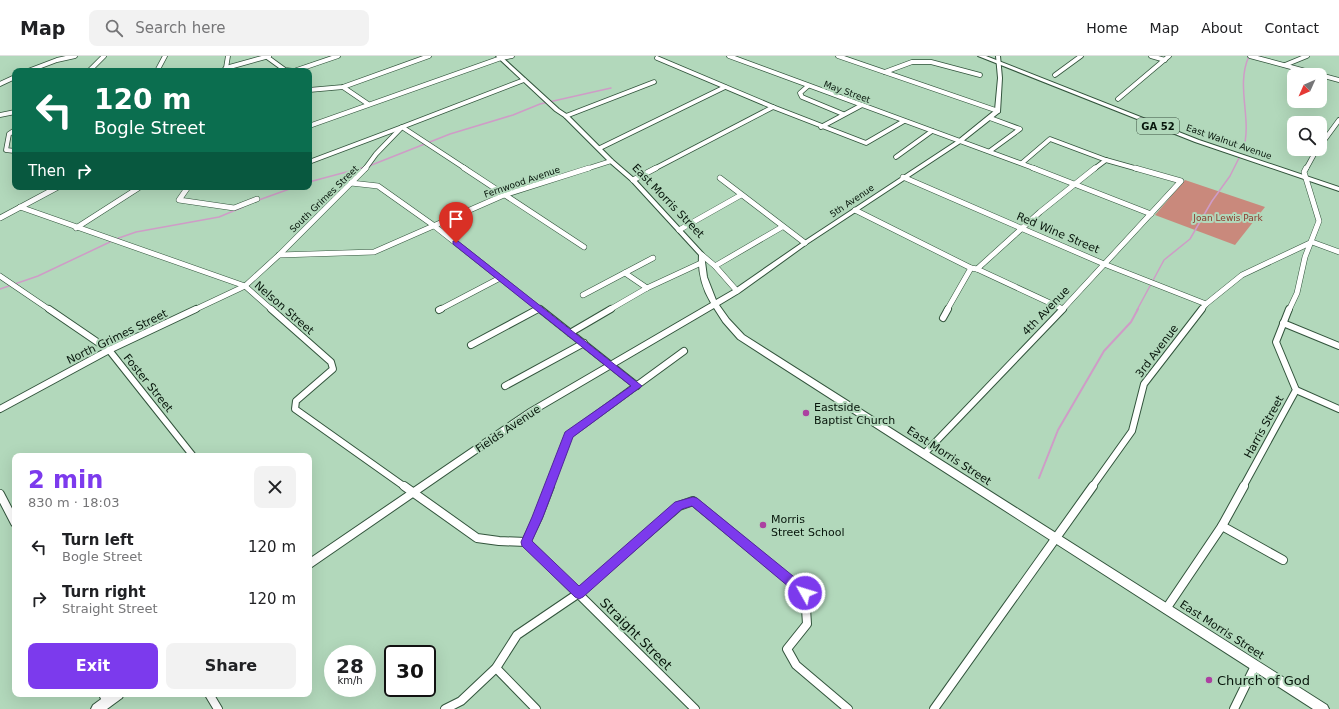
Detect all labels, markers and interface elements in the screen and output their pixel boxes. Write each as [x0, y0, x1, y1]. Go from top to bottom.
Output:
search box [89, 10, 369, 46]
text: Map [20, 17, 65, 39]
icon: search [103, 17, 125, 39]
text: Search here [135, 19, 225, 37]
text: Home [1086, 20, 1128, 36]
text: Map [1150, 20, 1179, 36]
text: About [1201, 20, 1243, 36]
text: Contact [1265, 20, 1319, 36]
north arrow [1287, 68, 1327, 108]
map controls [1287, 68, 1327, 156]
street label: May Street [822, 79, 872, 105]
text: 120 m [94, 83, 191, 116]
icon: left [28, 84, 80, 136]
button: search [1287, 116, 1327, 156]
text: Bogle Street [94, 117, 205, 138]
road number: GA 52 [1137, 118, 1179, 134]
street label: East Walnut Avenue [1185, 123, 1274, 162]
icon: right [73, 160, 95, 182]
street label: East Morris Street [629, 161, 707, 241]
text: Then [28, 162, 65, 180]
street label: South Grimes Street [288, 163, 361, 234]
street label: Fernwood Avenue [483, 164, 562, 200]
street label: 5th Avenue [828, 182, 876, 219]
pin [439, 202, 473, 243]
icon: arrive [445, 208, 467, 230]
street label: Red Wine Street [1015, 210, 1102, 257]
park label: Joan Lewis Park [1192, 213, 1264, 223]
street label: Nelson Street [252, 279, 317, 338]
street label: 4th Avenue [1020, 284, 1073, 338]
street label: North Grimes Street [64, 307, 170, 367]
street label: 3rd Avenue [1133, 322, 1181, 380]
street label: Foster Street [121, 351, 176, 415]
street label: Harris Street [1241, 393, 1287, 461]
place label: Eastside Baptist Church [814, 401, 895, 427]
street label: Fields Avenue [473, 402, 543, 455]
marker: Eastside Baptist Church [801, 408, 811, 418]
street label: East Morris Street [904, 424, 994, 489]
text: 2 min [28, 466, 103, 494]
button: close [254, 466, 296, 508]
text: 830 m · 18:03 [28, 495, 119, 510]
place label: Morris Street School [771, 513, 844, 539]
marker: Morris Street School [758, 520, 768, 530]
text: Turn left [62, 531, 134, 549]
icon: left [28, 536, 50, 558]
text: 120 m [248, 538, 296, 556]
text: Bogle Street [62, 549, 142, 564]
position arrow [784, 572, 826, 614]
text: Turn right [62, 583, 146, 601]
icon: right [28, 588, 50, 610]
text: 120 m [248, 590, 296, 608]
street label: Straight Street [597, 595, 675, 673]
street label: East Morris Street [1177, 598, 1267, 663]
text: Straight Street [62, 601, 158, 616]
button: Exit [28, 643, 158, 689]
button: Share [166, 643, 296, 689]
speed limit sign: 30 [384, 645, 436, 697]
text: 28 [336, 654, 364, 678]
place label: Church of God [1217, 673, 1310, 688]
text: km/h [337, 675, 363, 686]
marker: Church of God [1204, 675, 1214, 685]

